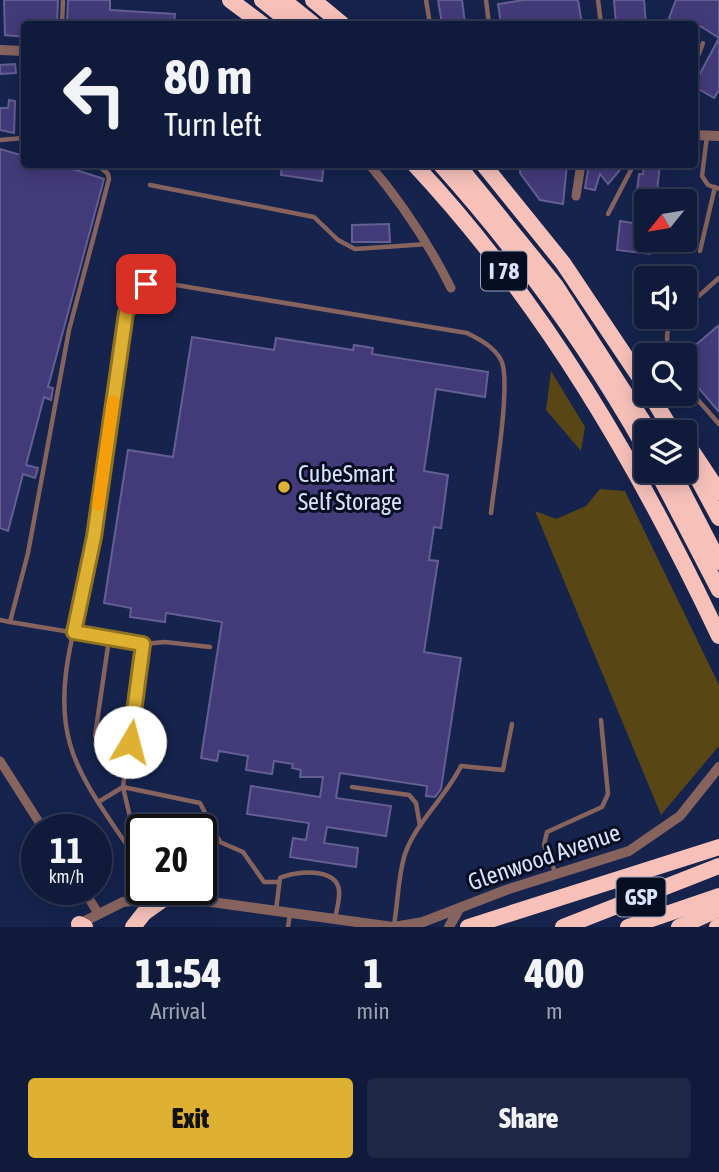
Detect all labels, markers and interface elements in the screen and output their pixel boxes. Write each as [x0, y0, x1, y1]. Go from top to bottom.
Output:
text: 80 m [164, 48, 252, 104]
icon: left [49, 49, 140, 140]
text: Turn left [164, 106, 262, 143]
north arrow [634, 189, 696, 252]
map controls [634, 189, 697, 483]
road number: I 78 [481, 252, 527, 290]
pin [116, 254, 176, 314]
icon: arrive [127, 265, 165, 303]
button: sound [634, 266, 697, 329]
button: search [634, 343, 697, 406]
button: layers [634, 420, 697, 483]
place label: CubeSmart Self Storage [298, 460, 402, 515]
marker: CubeSmart Self Storage [276, 479, 292, 495]
position arrow [93, 705, 167, 779]
speed limit sign: 20 [126, 814, 217, 905]
street label: Glenwood Avenue [464, 818, 624, 896]
text: 11 [50, 830, 83, 870]
text: km/h [49, 866, 84, 887]
road number: GSP [616, 877, 666, 916]
text: 11:54 [135, 949, 222, 997]
text: 1 [363, 949, 383, 997]
text: 400 [525, 949, 584, 997]
text: Arrival [150, 998, 206, 1024]
text: min [357, 998, 390, 1024]
text: m [546, 998, 563, 1024]
button: Exit [28, 1078, 353, 1158]
button: Share [367, 1078, 691, 1158]

